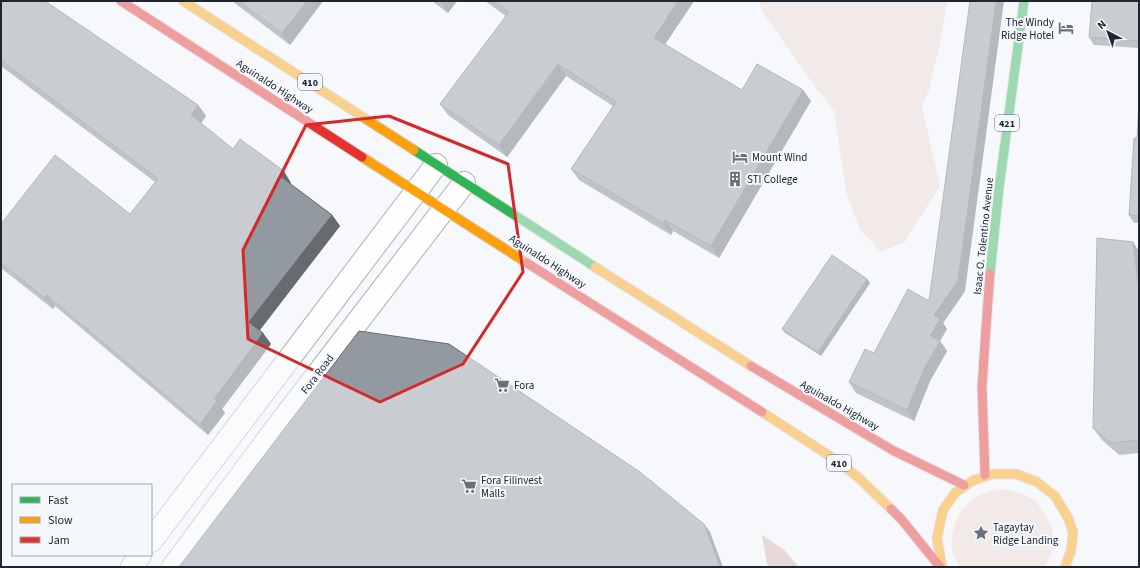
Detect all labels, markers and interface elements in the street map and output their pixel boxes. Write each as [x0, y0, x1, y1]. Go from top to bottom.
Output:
north arrow [1088, 12, 1128, 52]
place label: The Windy Ridge Hotel [1001, 15, 1054, 43]
text: N [1094, 17, 1109, 33]
hotel icon: The Windy Ridge Hotel [1057, 19, 1075, 37]
street label: Aguinaldo Highway [233, 56, 316, 117]
road number: 410 [298, 74, 322, 90]
road number: 421 [995, 115, 1019, 131]
hotel icon: Mount Wind [731, 148, 749, 166]
place label: Mount Wind [752, 150, 807, 165]
building icon: STI College [726, 170, 744, 188]
place label: STI College [747, 172, 798, 187]
street label: Isaac O. Tolentino Avenue [970, 176, 997, 295]
street label: Aguinaldo Highway [506, 231, 589, 292]
street label: Fora Road [298, 351, 337, 397]
supermarket icon: Fora [493, 376, 511, 394]
street label: Aguinaldo Highway [798, 377, 882, 434]
place label: Fora [514, 378, 534, 393]
road number: 410 [827, 455, 851, 471]
place label: Fora Filinvest Malls [481, 473, 542, 501]
supermarket icon: Fora Filinvest Malls [460, 477, 478, 495]
legend [12, 484, 152, 556]
text: Fast [48, 492, 68, 509]
text: Slow [48, 512, 73, 529]
place label: Tagaytay Ridge Landing [993, 520, 1059, 548]
place icon: Tagaytay Ridge Landing [972, 524, 990, 542]
text: Jam [48, 532, 70, 549]

